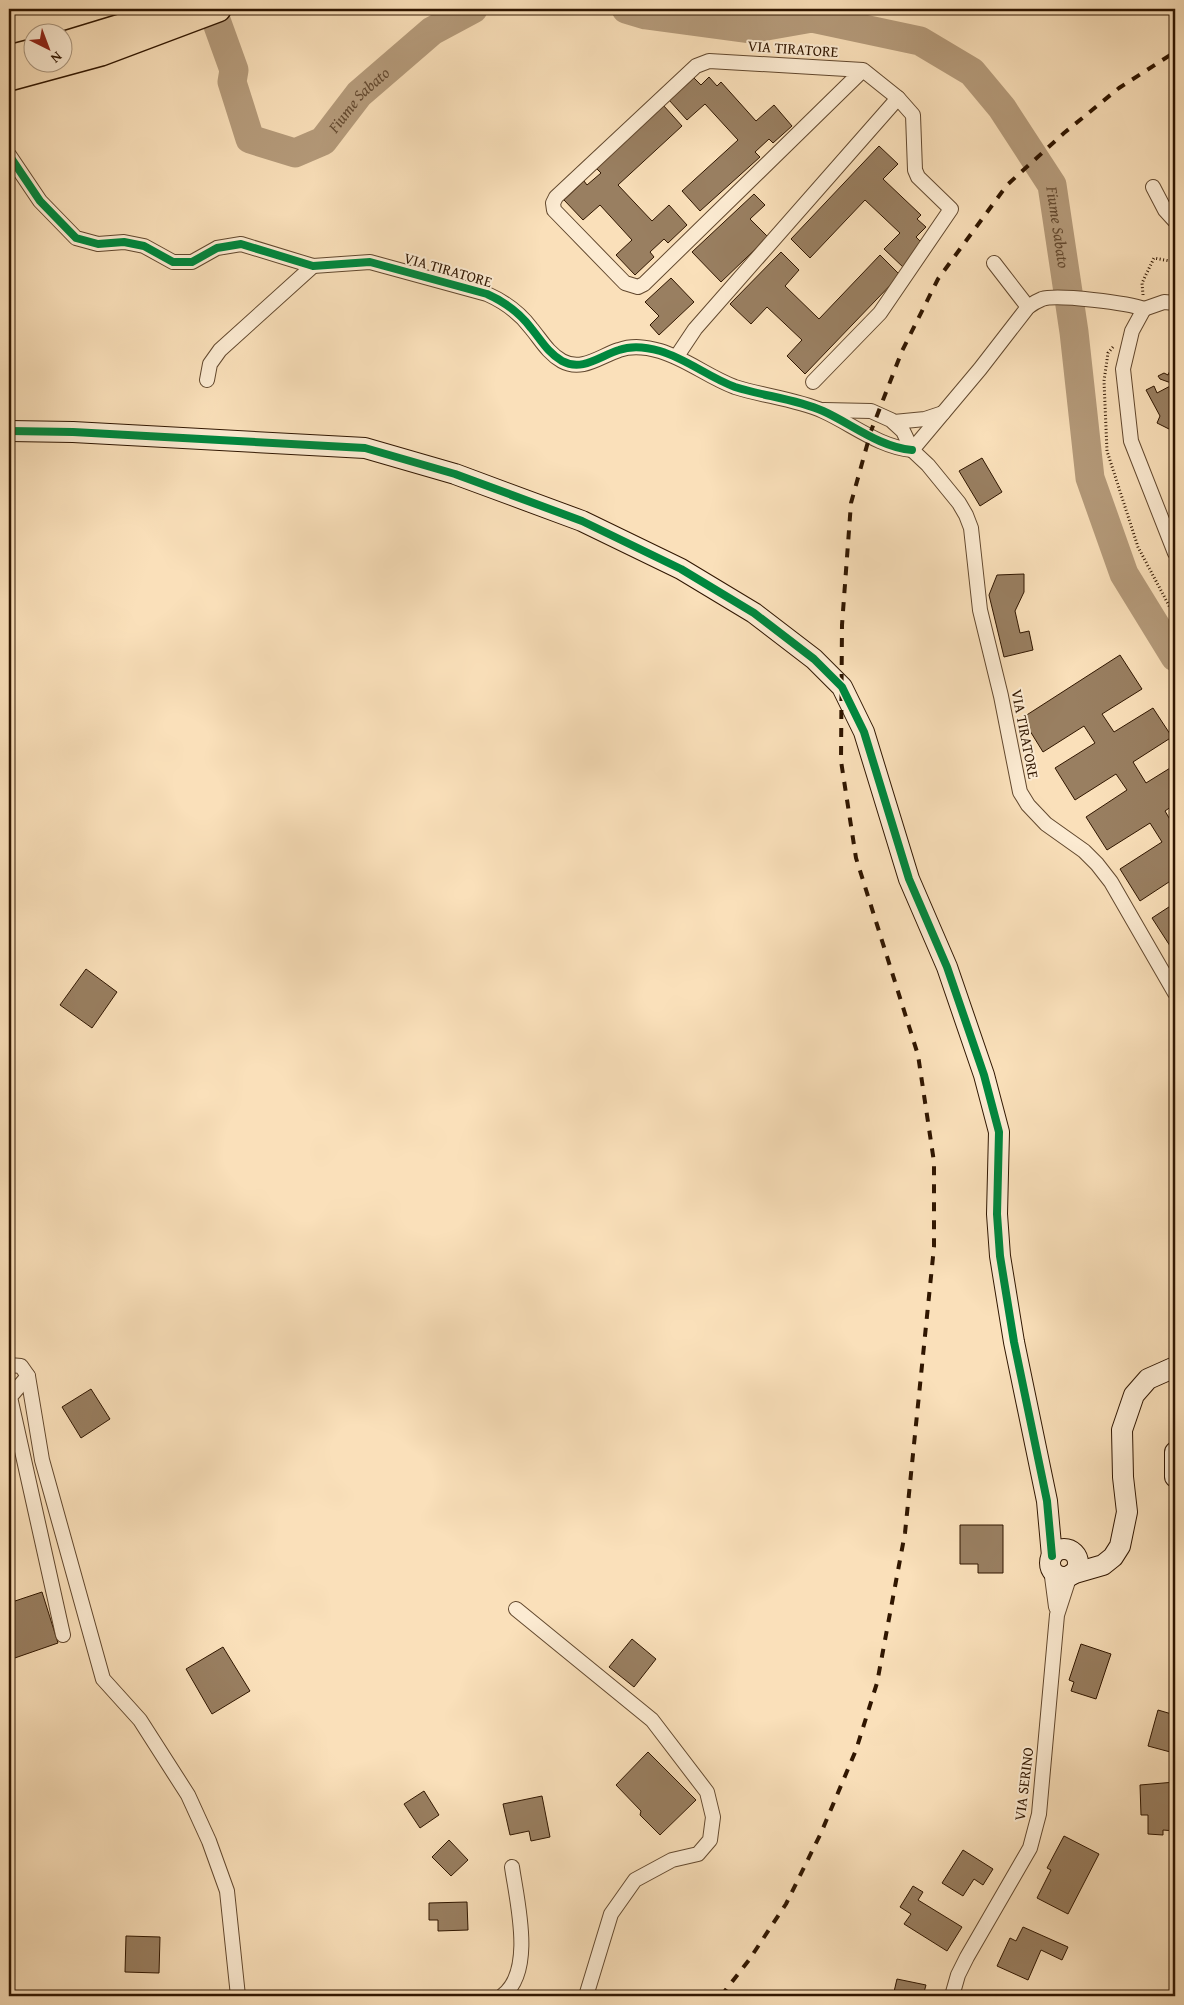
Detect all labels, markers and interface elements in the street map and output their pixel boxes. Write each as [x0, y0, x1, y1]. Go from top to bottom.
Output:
north arrow [22, 22, 72, 72]
street label: VIA TIRATORE [747, 35, 839, 62]
text: N [46, 47, 67, 69]
water label: Fiume Sabato [321, 61, 395, 138]
water label: Fiume Sabato [1040, 184, 1076, 270]
street label: VIA TIRATORE [402, 247, 495, 292]
street label: VIA TIRATORE [1007, 687, 1045, 781]
street label: VIA SERINO [1009, 1746, 1038, 1822]

